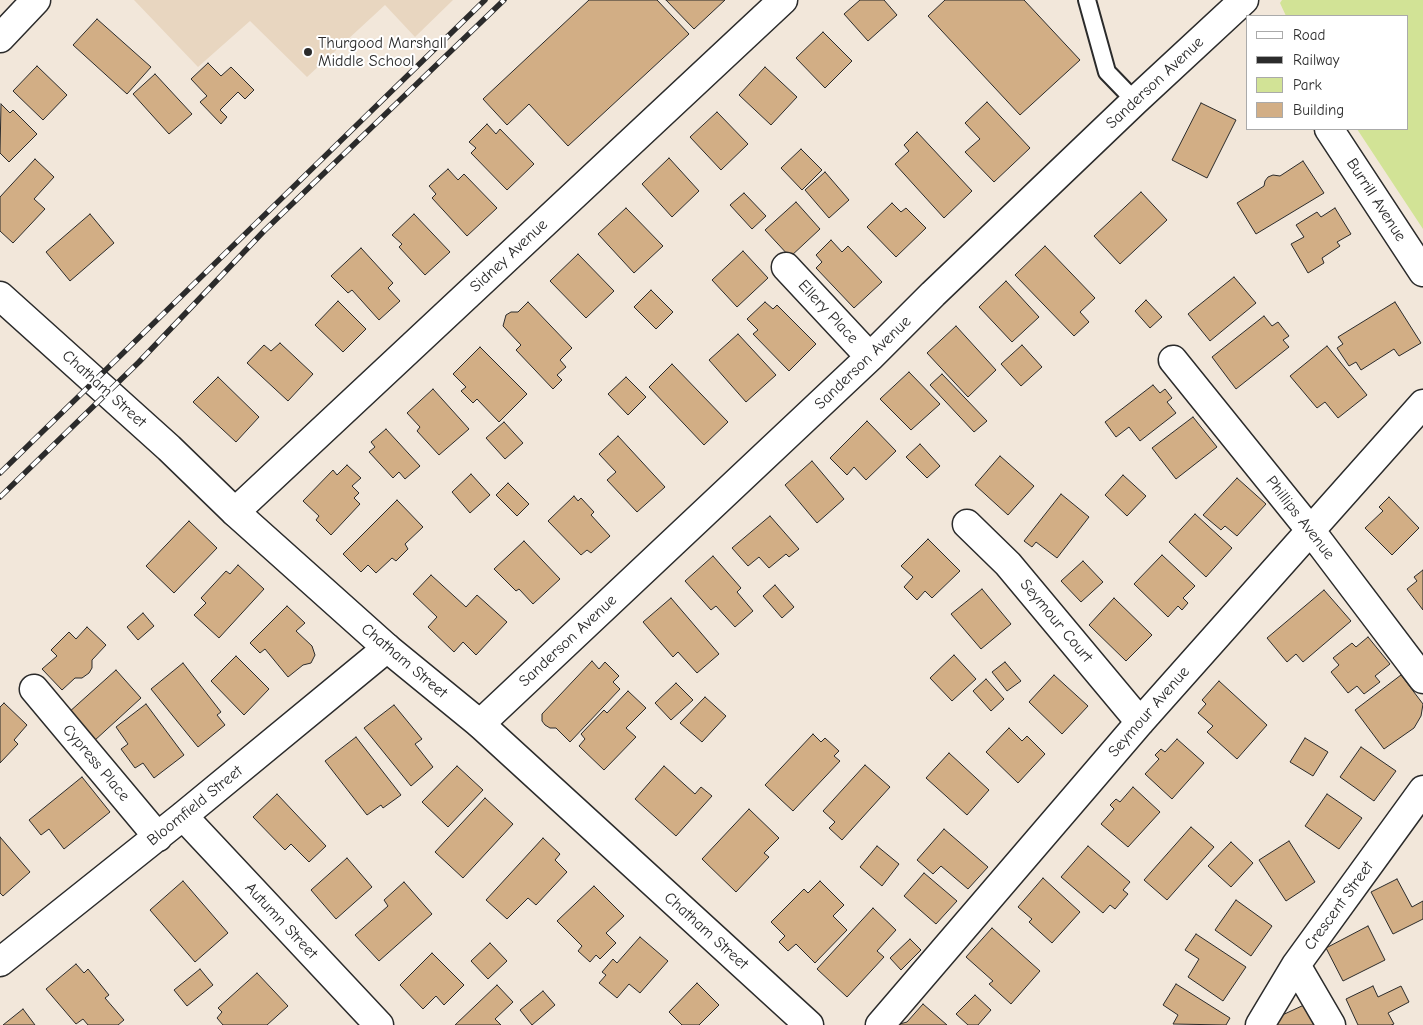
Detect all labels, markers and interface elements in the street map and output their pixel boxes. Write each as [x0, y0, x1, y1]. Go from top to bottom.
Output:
legend [1246, 15, 1408, 130]
text: Road [1293, 26, 1325, 44]
place label: Thurgood Marshall Middle School [318, 33, 447, 71]
street label: Sanderson Avenue [1102, 33, 1208, 133]
marker: Thurgood Marshall Middle School [302, 46, 314, 58]
text: Railway [1293, 51, 1339, 69]
text: Park [1293, 76, 1322, 94]
text: Building [1293, 101, 1344, 119]
street label: Burrill Avenue [1342, 155, 1410, 245]
street label: Sidney Avenue [466, 215, 552, 297]
street label: Ellery Place [794, 276, 862, 348]
street label: Sanderson Avenue [811, 312, 915, 414]
street label: Chatham Street [58, 346, 150, 432]
street label: Phillips Avenue [1261, 472, 1339, 564]
street label: Seymour Court [1016, 575, 1096, 667]
street label: Sanderson Avenue [515, 591, 621, 691]
street label: Chatham Street [357, 619, 451, 703]
street label: Seymour Avenue [1104, 663, 1194, 761]
street label: Cypress Place [58, 721, 134, 805]
street label: Bloomfield Street [143, 762, 247, 850]
street label: Crescent Street [1300, 858, 1378, 954]
street label: Autumn Street [241, 879, 321, 963]
street label: Chatham Street [660, 888, 752, 974]

